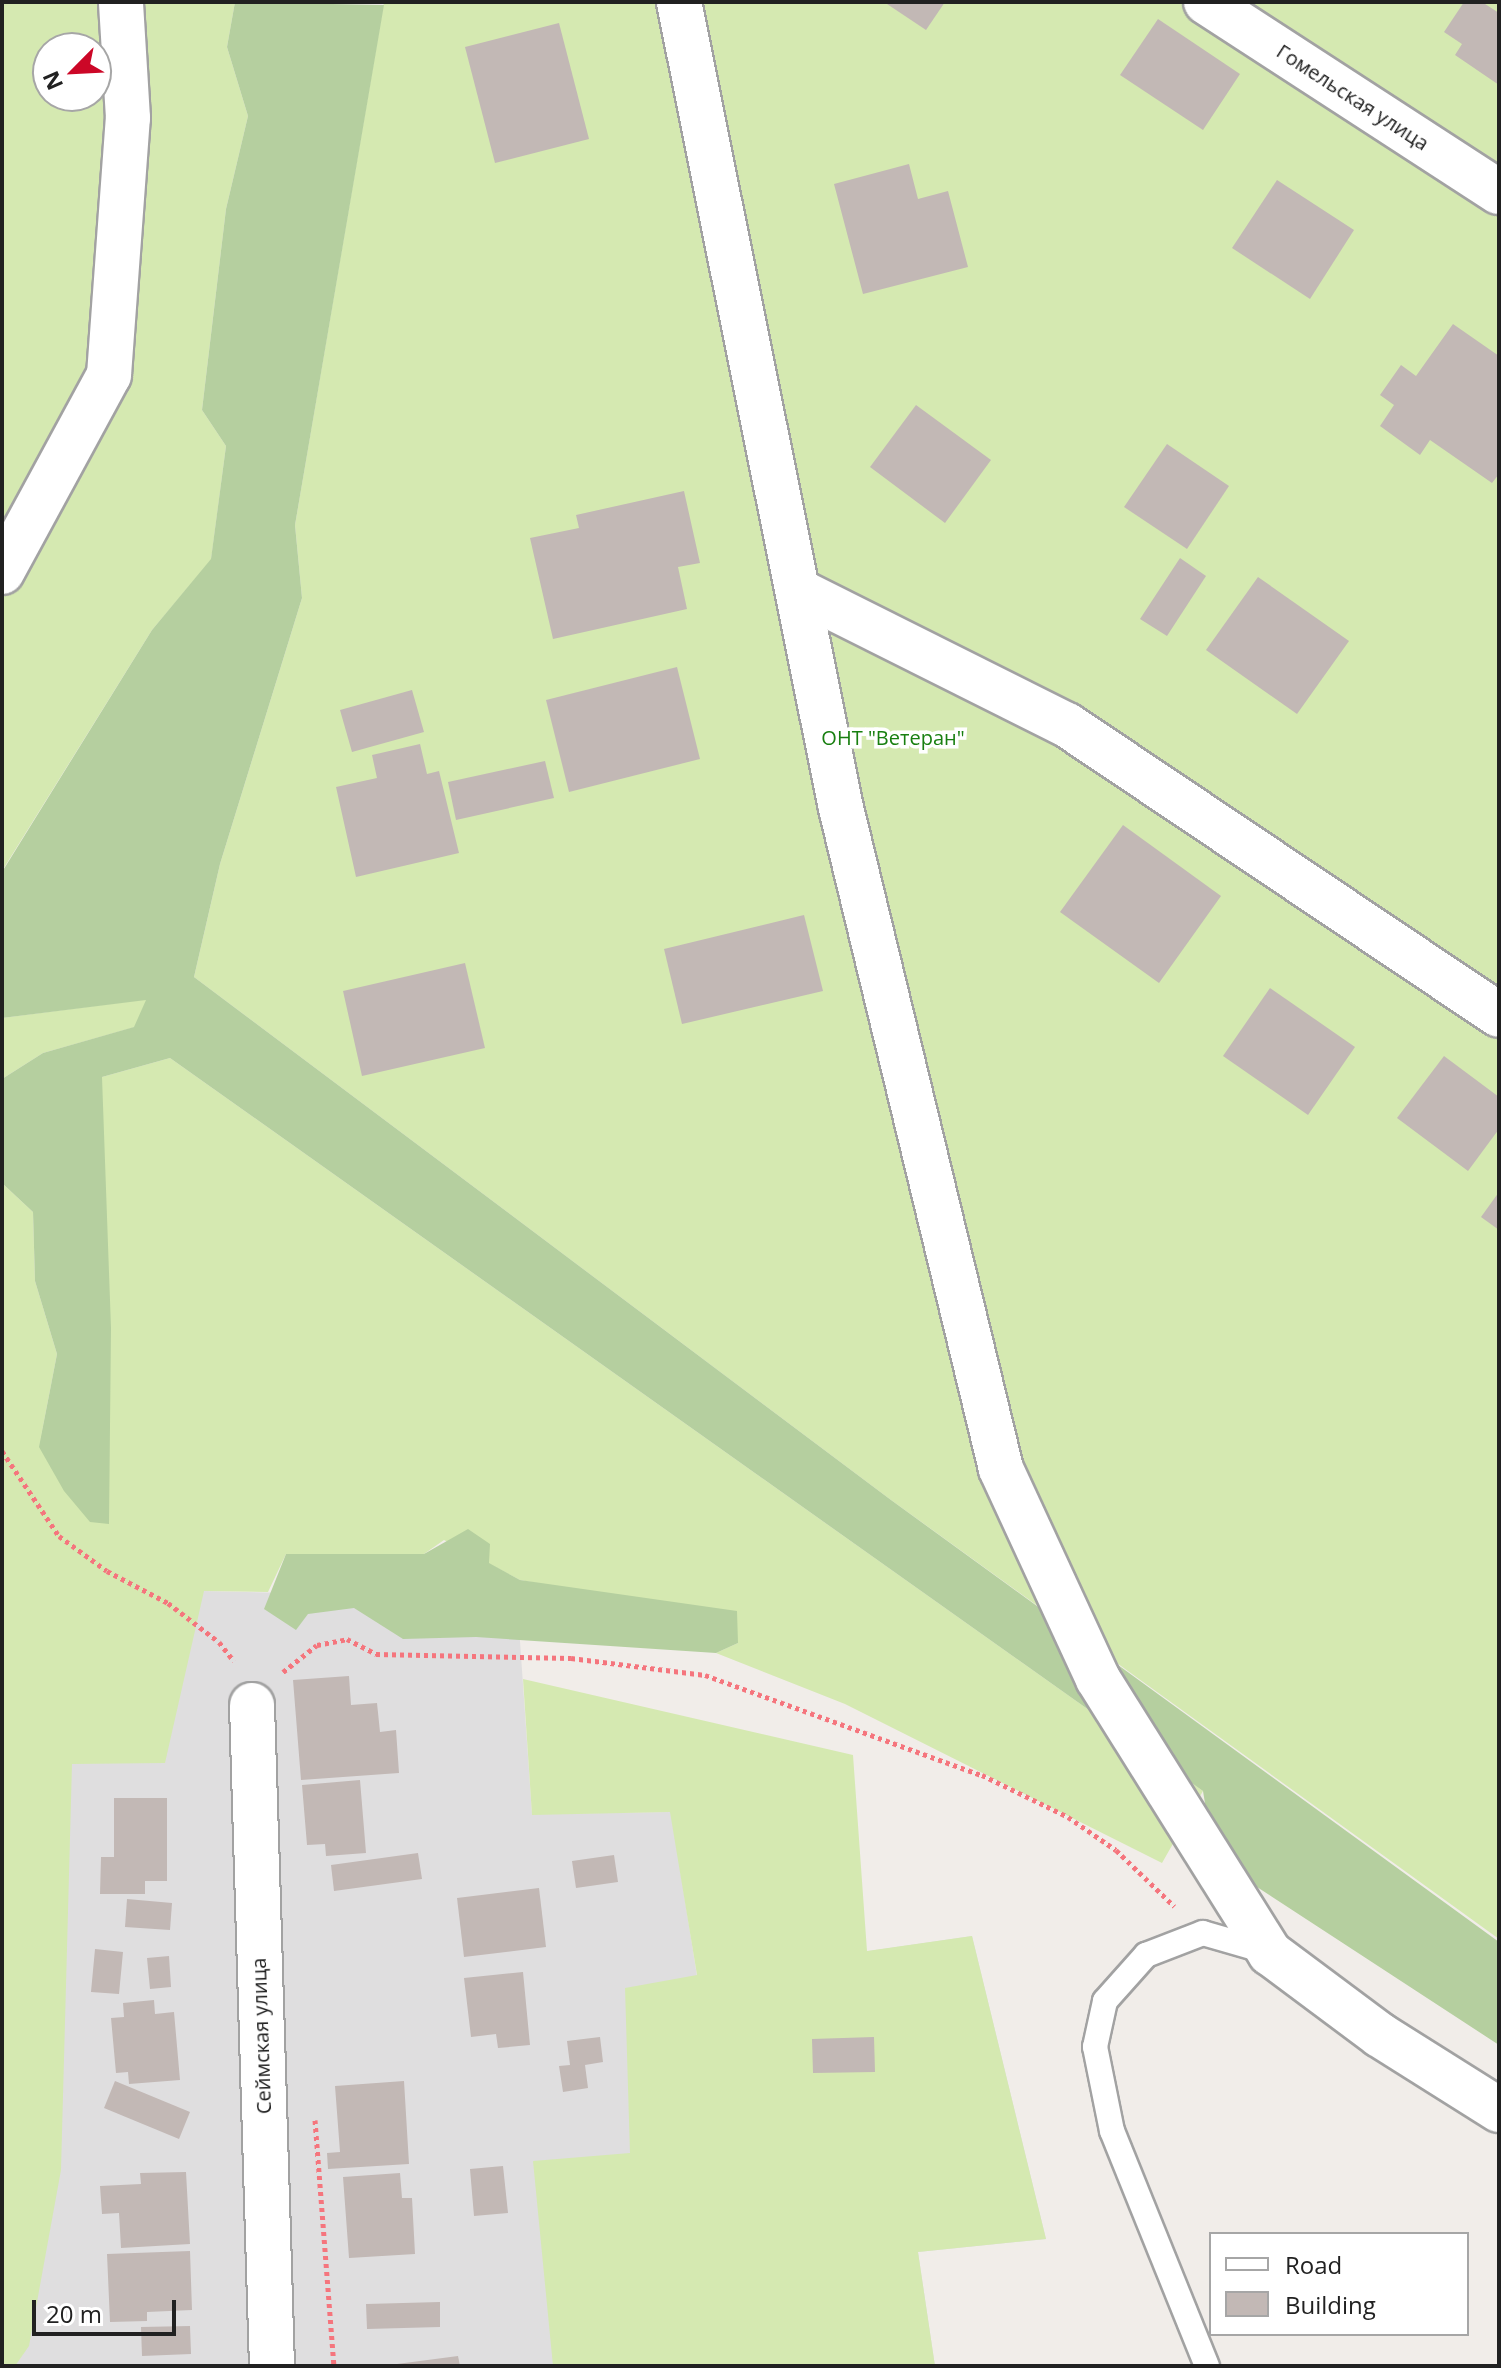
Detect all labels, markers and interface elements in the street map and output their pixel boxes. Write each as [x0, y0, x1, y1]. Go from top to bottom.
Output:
north arrow [32, 32, 112, 112]
street label: Гомельская улица [1272, 39, 1434, 155]
text: N [35, 67, 69, 95]
park label: ОНТ "Ветеран" [821, 725, 965, 749]
street label: Сеймская улица [246, 1957, 276, 2115]
legend [1209, 2232, 1469, 2336]
text: Road [1285, 2248, 1342, 2281]
scale bar [36, 2284, 180, 2334]
text: Building [1285, 2288, 1376, 2321]
text: 20 m [46, 2297, 102, 2330]

